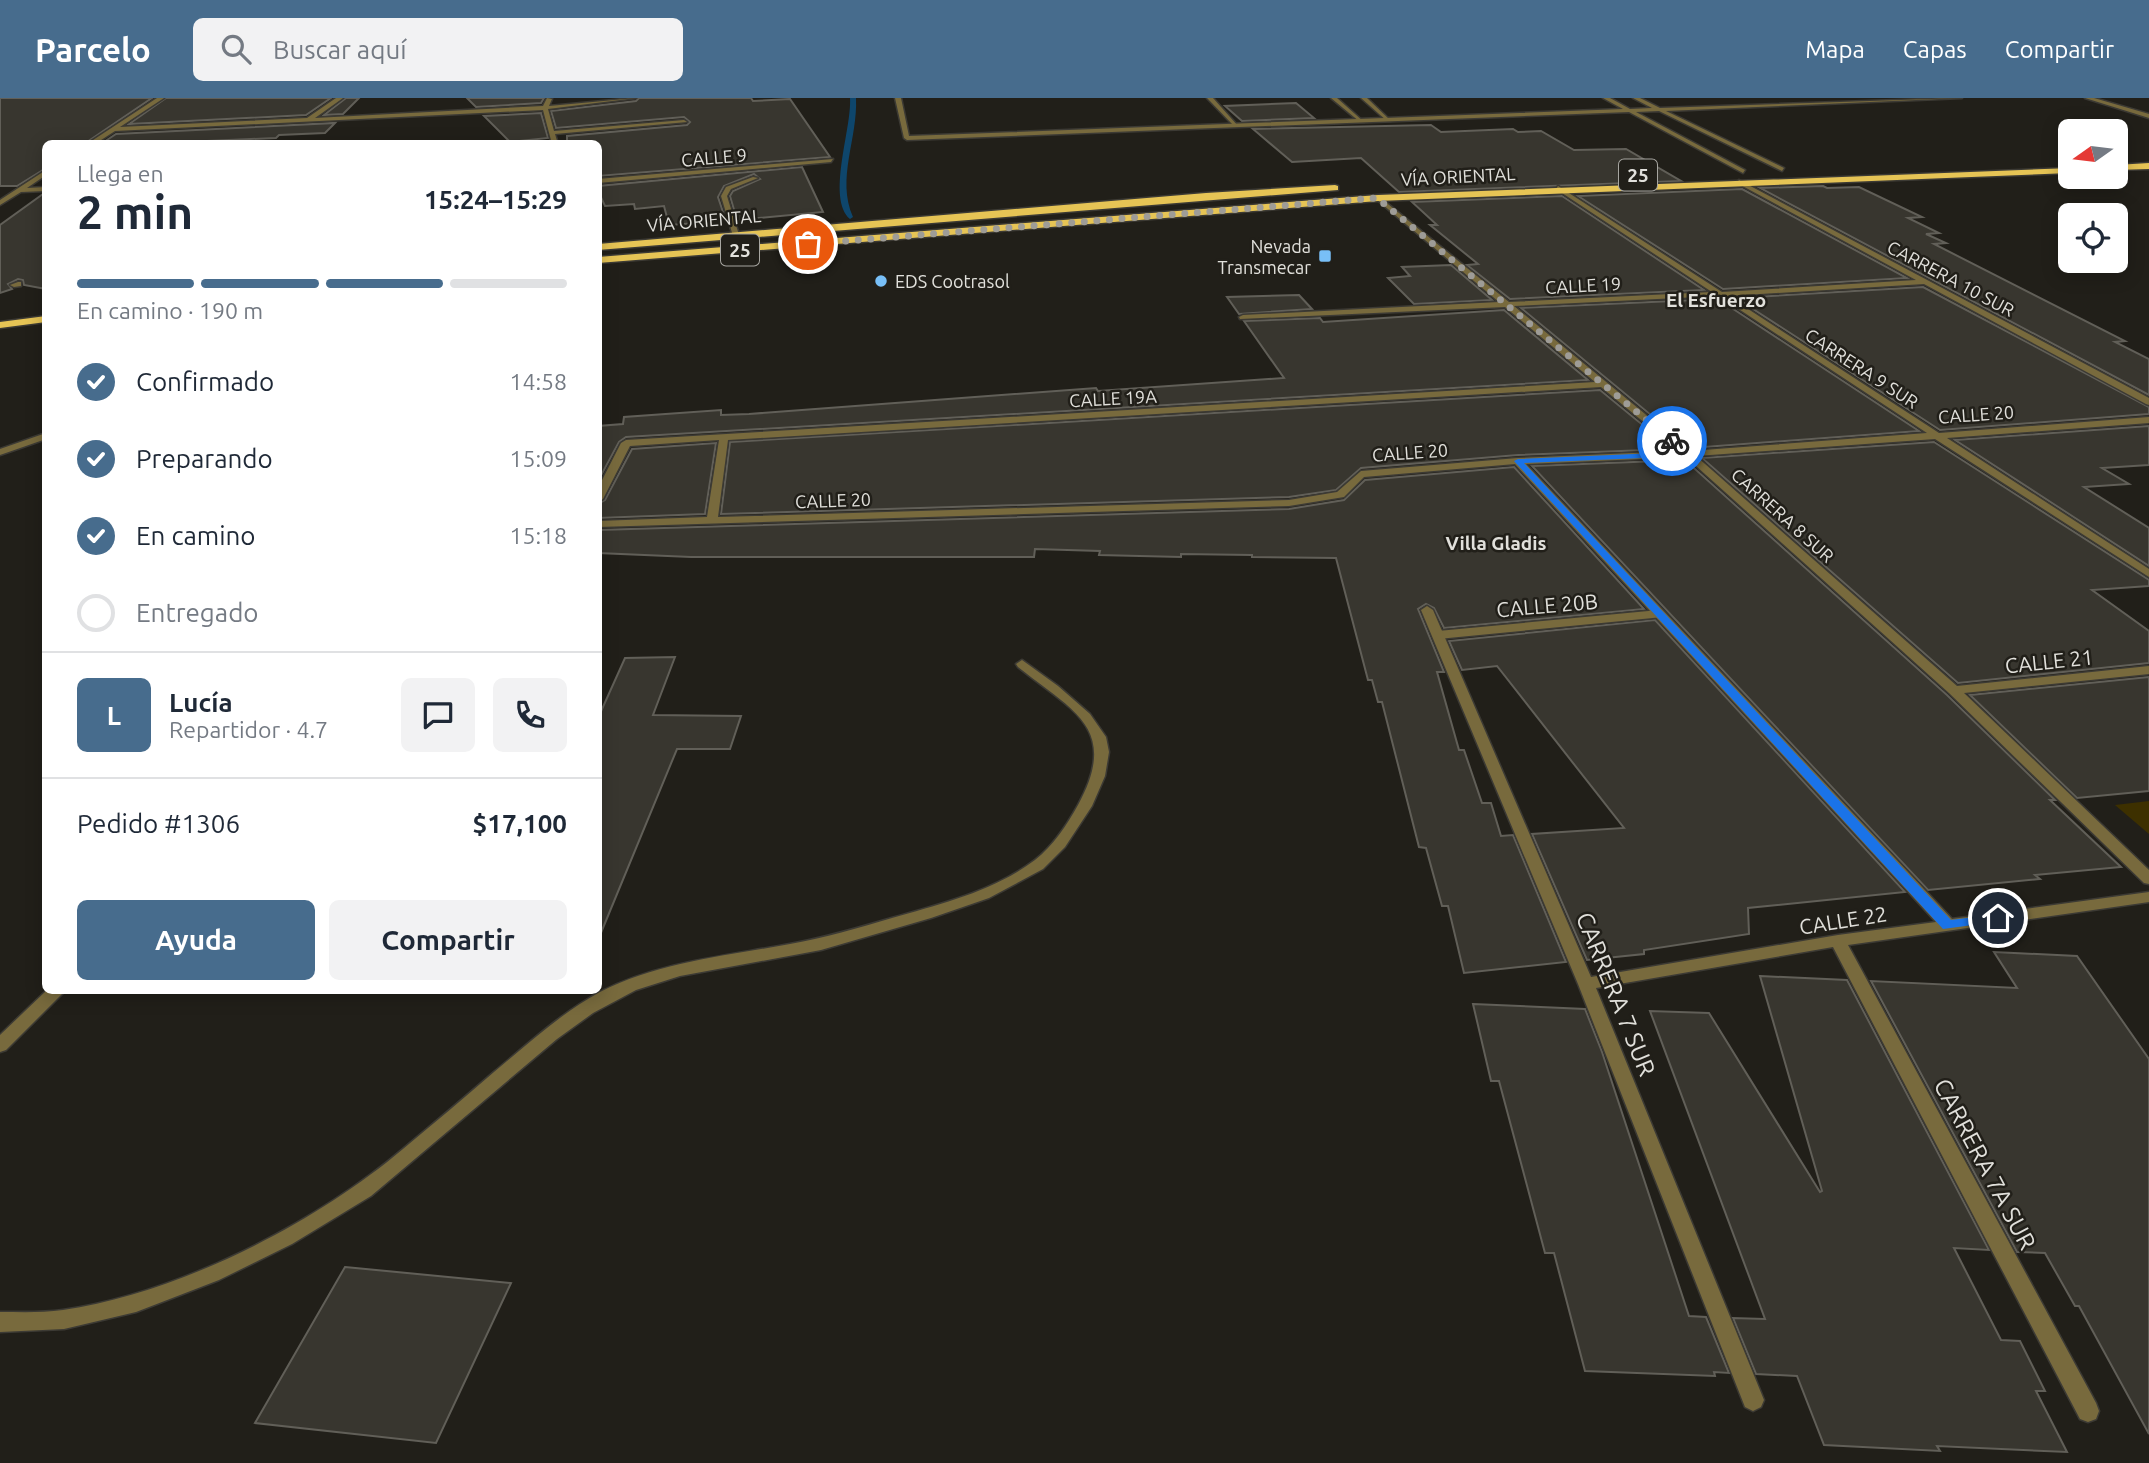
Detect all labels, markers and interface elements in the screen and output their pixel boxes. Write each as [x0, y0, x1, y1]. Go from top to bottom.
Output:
search box [193, 18, 683, 81]
icon: search [217, 30, 255, 68]
text: Parcelo [35, 31, 151, 68]
text: Buscar aquí [273, 35, 407, 64]
text: Mapa [1805, 36, 1865, 63]
text: Capas [1903, 36, 1967, 63]
text: Compartir [2005, 36, 2114, 63]
north arrow [2058, 119, 2128, 189]
map controls [2058, 119, 2128, 273]
street label: CALLE 9 [680, 144, 748, 170]
road number: 25 [1619, 159, 1657, 190]
text: Llega en [77, 161, 164, 186]
street label: VÍA ORIENTAL [1400, 162, 1516, 189]
text: 15:24–15:29 [424, 185, 567, 214]
text: 2 min [77, 186, 193, 238]
button: locate [2058, 203, 2128, 273]
street label: VÍA ORIENTAL [646, 204, 762, 235]
pin [778, 214, 838, 274]
icon: bag [789, 225, 827, 263]
road number: 25 [721, 234, 759, 266]
place label: Nevada Transmecar [1218, 236, 1311, 277]
street label: CARRERA 10 SUR [1884, 236, 2018, 320]
marker: Nevada Transmecar [1317, 248, 1333, 264]
place label: EDS Cootrasol [895, 271, 1010, 291]
marker: EDS Cootrasol [873, 273, 889, 289]
street label: CALLE 19 [1545, 273, 1621, 297]
district label: El Esfuerzo [1666, 289, 1766, 311]
text: En camino · 190 m [77, 298, 263, 323]
street label: CARRERA 9 SUR [1802, 324, 1922, 412]
icon: check [77, 363, 115, 401]
text: Confirmado [136, 367, 274, 396]
text: 14:58 [509, 369, 567, 394]
street label: CALLE 19A [1069, 386, 1158, 410]
street label: CALLE 20 [1937, 401, 2015, 427]
courier [1637, 406, 1707, 476]
icon: bike [1653, 422, 1691, 460]
street label: CALLE 20 [1371, 439, 1449, 465]
icon: check [77, 440, 115, 478]
text: Preparando [136, 444, 273, 473]
text: 15:09 [509, 446, 567, 471]
street label: CARRERA 8 SUR [1728, 464, 1838, 566]
street label: CALLE 20 [795, 489, 871, 511]
icon: check [77, 517, 115, 555]
text: En camino [136, 521, 256, 550]
text: 15:18 [509, 523, 567, 548]
district label: Villa Gladis [1446, 532, 1546, 554]
street label: CALLE 20B [1495, 589, 1599, 621]
text: Entregado [136, 598, 259, 627]
street label: CALLE 21 [2004, 644, 2094, 678]
button: chat [401, 678, 475, 752]
button: phone [493, 678, 567, 752]
text: Lucía [169, 688, 233, 717]
text: L [107, 701, 121, 730]
text: Repartidor · 4.7 [169, 717, 328, 742]
text: Pedido #1306 [77, 809, 240, 838]
text: $17,100 [473, 809, 567, 838]
pin [1968, 888, 2028, 948]
icon: home [1979, 899, 2017, 937]
button: Ayuda [77, 900, 315, 980]
button: Compartir [329, 900, 567, 980]
street label: CALLE 22 [1797, 901, 1889, 939]
street label: CARRERA 7 SUR [1571, 908, 1661, 1080]
street label: CARRERA 7A SUR [1929, 1074, 2041, 1254]

